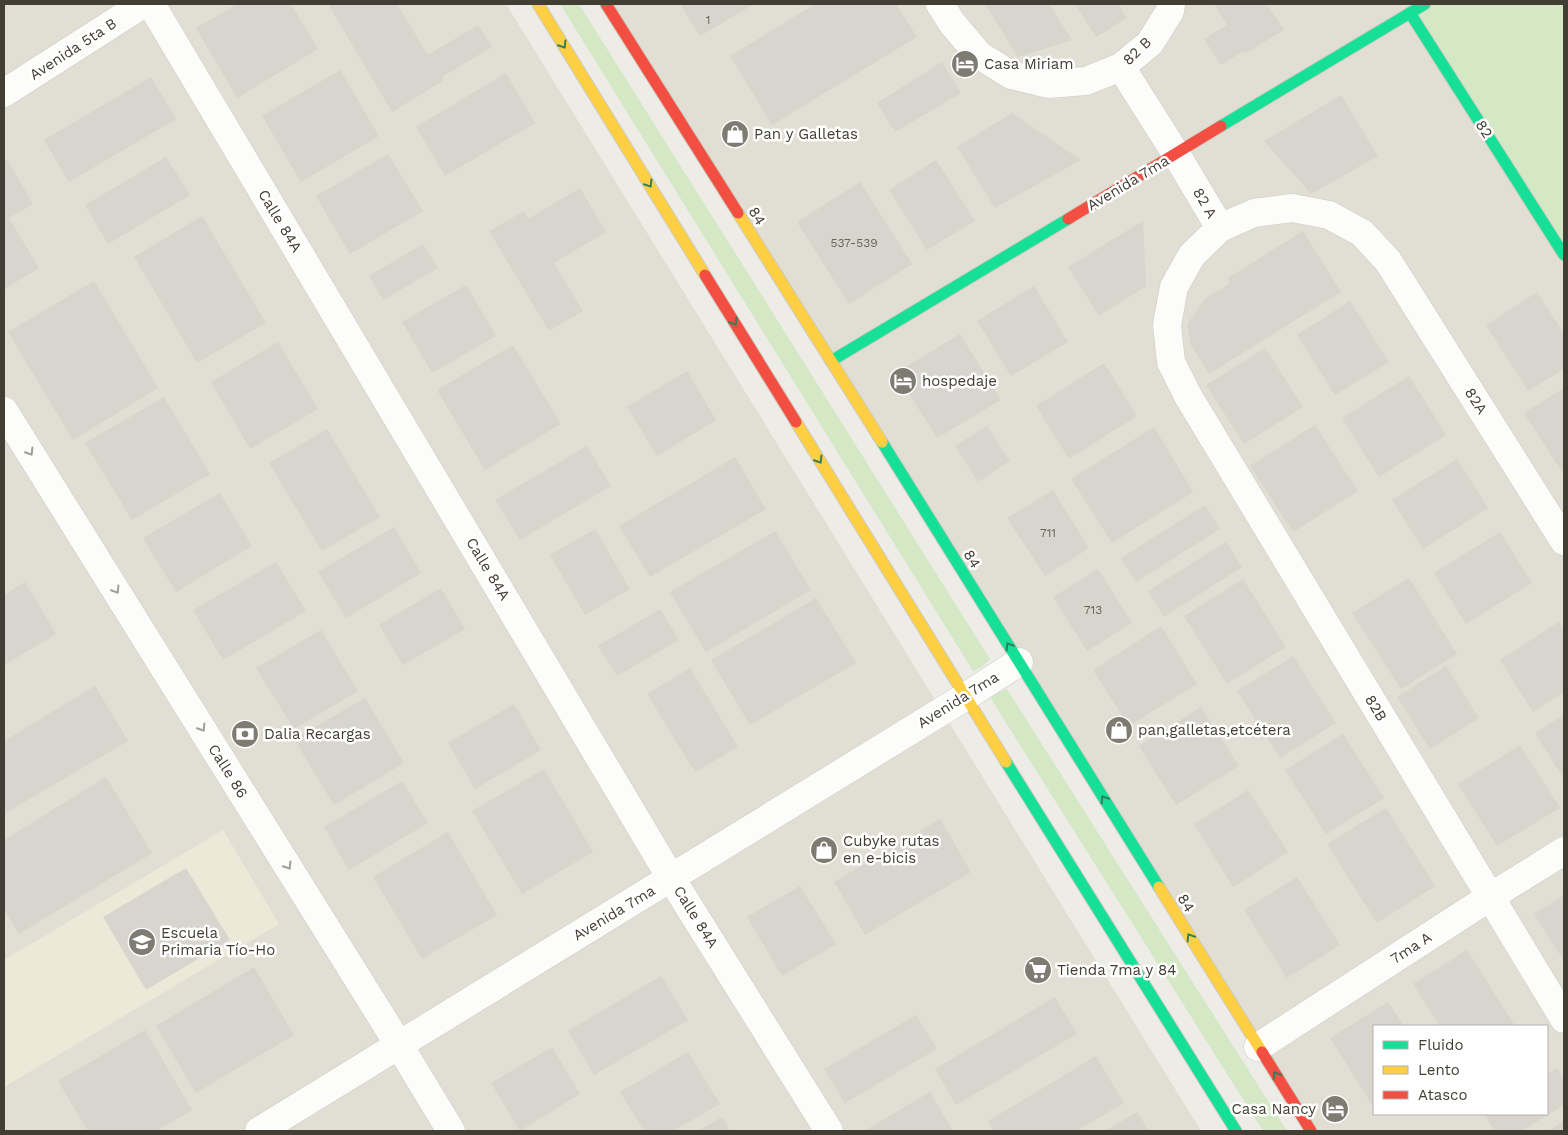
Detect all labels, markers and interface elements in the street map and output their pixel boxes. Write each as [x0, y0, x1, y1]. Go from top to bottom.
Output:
house number: 1 [706, 13, 710, 27]
street label: Avenida 5ta B [26, 14, 120, 84]
street label: 82 B [1119, 33, 1155, 69]
one-way arrow [557, 40, 567, 49]
hotel icon: Casa Miriam [950, 49, 980, 79]
place label: Casa Miriam [984, 55, 1074, 73]
street label: 82 [1472, 117, 1496, 141]
shop icon: Pan y Galletas [720, 119, 750, 149]
place label: Pan y Galletas [754, 125, 858, 143]
street label: Avenida 7ma [1084, 151, 1173, 215]
one-way arrow [642, 178, 652, 187]
street label: 82 A [1189, 184, 1221, 222]
street label: Calle 84A [254, 186, 306, 256]
street label: 84 [744, 203, 770, 229]
house number: 537-539 [830, 236, 878, 250]
one-way arrow [727, 317, 737, 326]
hotel icon: hospedaje [888, 366, 918, 396]
place label: hospedaje [922, 372, 997, 390]
street label: 82A [1461, 384, 1491, 418]
one-way arrow [23, 447, 33, 456]
one-way arrow [813, 455, 822, 464]
house number: 711 [1040, 526, 1056, 540]
street label: Calle 84A [462, 534, 514, 604]
street label: 84 [959, 546, 985, 572]
one-way arrow [109, 585, 119, 594]
house number: 713 [1084, 603, 1102, 617]
one-way arrow [1005, 643, 1015, 652]
street label: Avenida 7ma [914, 668, 1002, 732]
street label: 82B [1361, 691, 1391, 725]
shop icon: pan,galletas,etcétera [1104, 715, 1134, 745]
bank icon: Dalia Recargas [230, 719, 260, 749]
place label: pan,galletas,etcétera [1138, 721, 1291, 739]
one-way arrow [195, 723, 205, 732]
place label: Dalia Recargas [264, 725, 371, 743]
street label: Calle 86 [204, 741, 252, 801]
one-way arrow [1101, 795, 1110, 805]
place label: Cubyke rutas en e-bicis [843, 832, 940, 867]
shop icon: Cubyke rutas en e-bicis [809, 835, 839, 865]
one-way arrow [281, 860, 291, 869]
street label: Avenida 7ma [570, 881, 659, 945]
street label: Calle 84A [670, 883, 722, 952]
street label: 84 [1173, 890, 1199, 916]
place label: Escuela Primaria Tío-Ho [161, 924, 275, 959]
school or university icon: Escuela Primaria Tío-Ho [127, 927, 157, 957]
street label: 7ma A [1387, 928, 1435, 968]
one-way arrow [1186, 933, 1196, 942]
supermarket icon: Tienda 7ma y 84 [1023, 955, 1053, 985]
place label: Tienda 7ma y 84 [1057, 961, 1176, 979]
legend [1373, 1025, 1548, 1115]
text: Fluido [1418, 1036, 1463, 1054]
text: Lento [1418, 1061, 1460, 1079]
one-way arrow [1272, 1071, 1282, 1080]
text: Atasco [1418, 1086, 1467, 1104]
hotel icon: Casa Nancy [1320, 1094, 1350, 1124]
place label: Casa Nancy [1232, 1100, 1316, 1118]

